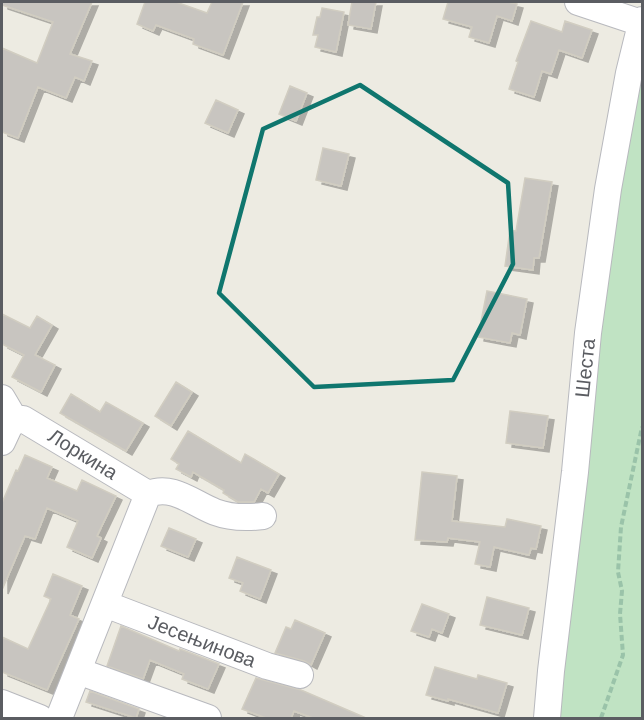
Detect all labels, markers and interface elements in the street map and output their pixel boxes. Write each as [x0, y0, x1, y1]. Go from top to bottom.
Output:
street label: Шеста [571, 336, 599, 399]
street label: Лоркина [44, 424, 122, 484]
street label: Јесењинова [145, 610, 260, 672]

